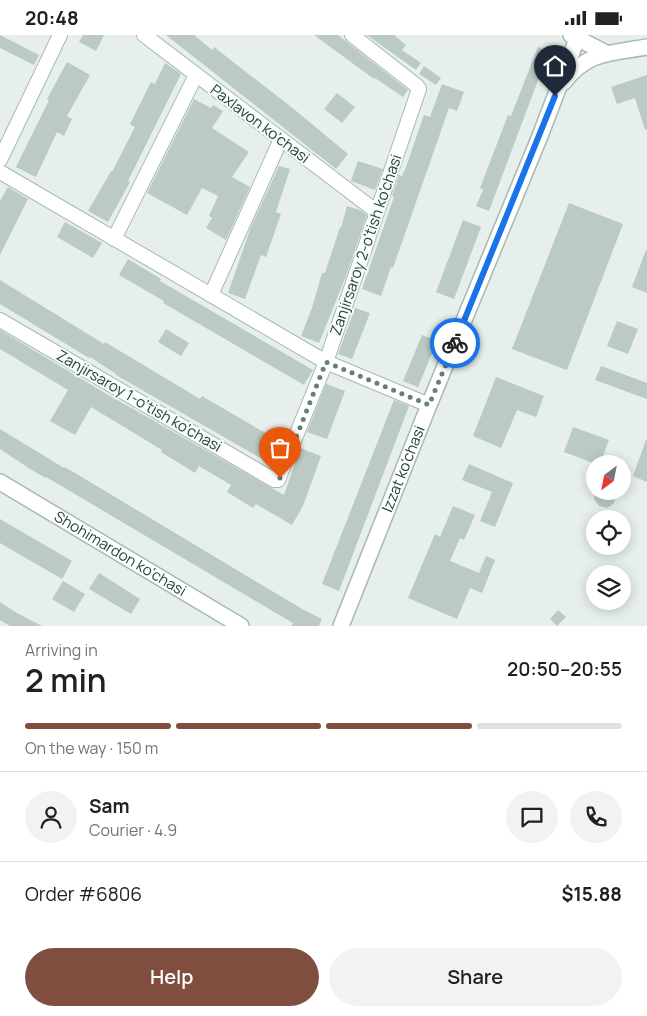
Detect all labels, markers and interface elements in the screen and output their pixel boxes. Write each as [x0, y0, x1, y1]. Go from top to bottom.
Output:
text: 20:48 [25, 5, 79, 31]
pin [534, 45, 576, 96]
icon: home [541, 52, 569, 80]
street label: Paxlavon ko'chasi [206, 79, 314, 168]
street label: Zanjirsaroy 2-o'tish ko'chasi [325, 151, 406, 338]
courier [430, 318, 480, 368]
icon: bike [441, 329, 469, 357]
street label: Zanjirsaroy 1-o'tish ko'chasi [53, 345, 226, 457]
street label: Izzat ko'chasi [376, 423, 430, 515]
pin [259, 427, 301, 478]
icon: bag [266, 434, 294, 462]
north arrow [586, 455, 631, 500]
map controls [586, 455, 631, 610]
street label: Shohimardon ko'chasi [51, 506, 190, 601]
button: locate [586, 510, 631, 555]
button: layers [586, 565, 631, 610]
text: Arriving in [25, 639, 98, 661]
text: 20:50–20:55 [507, 656, 622, 682]
text: 2 min [25, 658, 107, 702]
text: On the way · 150 m [25, 737, 158, 759]
button: person [25, 791, 77, 843]
button: chat [506, 791, 558, 843]
button: phone [570, 791, 622, 843]
text: Sam [89, 793, 130, 819]
text: Courier · 4.9 [89, 819, 177, 841]
text: Order #6806 [25, 881, 142, 907]
text: $15.88 [562, 881, 622, 907]
button: Help [25, 948, 319, 1006]
button: Share [329, 948, 622, 1006]

